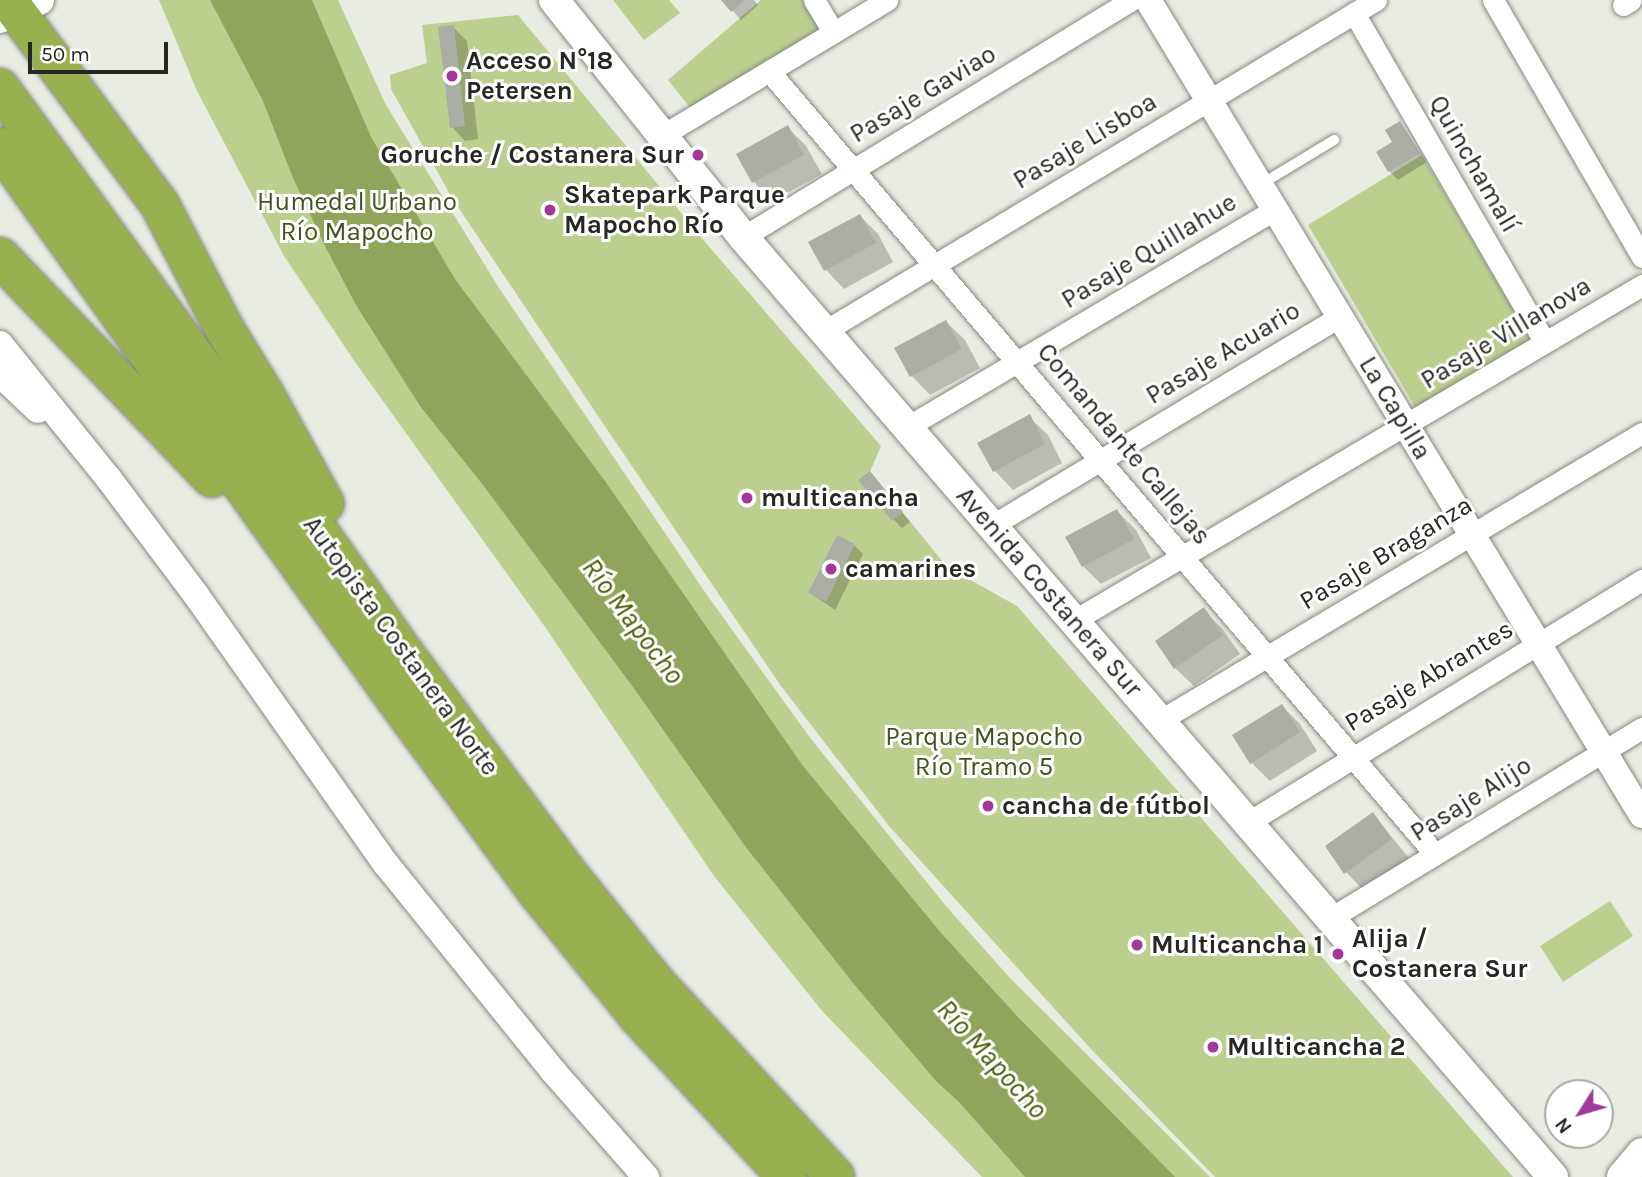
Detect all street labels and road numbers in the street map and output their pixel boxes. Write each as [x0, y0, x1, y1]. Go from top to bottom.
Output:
street label: Pasaje Gaviao [844, 38, 1002, 150]
street label: Pasaje Lisboa [1008, 86, 1162, 196]
street label: Quinchamalí [1422, 90, 1526, 238]
street label: Pasaje Quillahue [1056, 187, 1242, 315]
street label: Pasaje Villanova [1415, 270, 1597, 396]
street label: Pasaje Acuario [1140, 295, 1306, 411]
street label: Comandante Callejas [1031, 337, 1217, 551]
street label: La Capilla [1352, 351, 1438, 465]
street label: Avenida Costanera Sur [949, 481, 1149, 703]
street label: Pasaje Braganza [1294, 489, 1478, 617]
street label: Autopista Costanera Norte [296, 510, 506, 782]
street label: Pasaje Abrantes [1339, 613, 1519, 739]
street label: Pasaje Alijo [1405, 750, 1537, 848]

